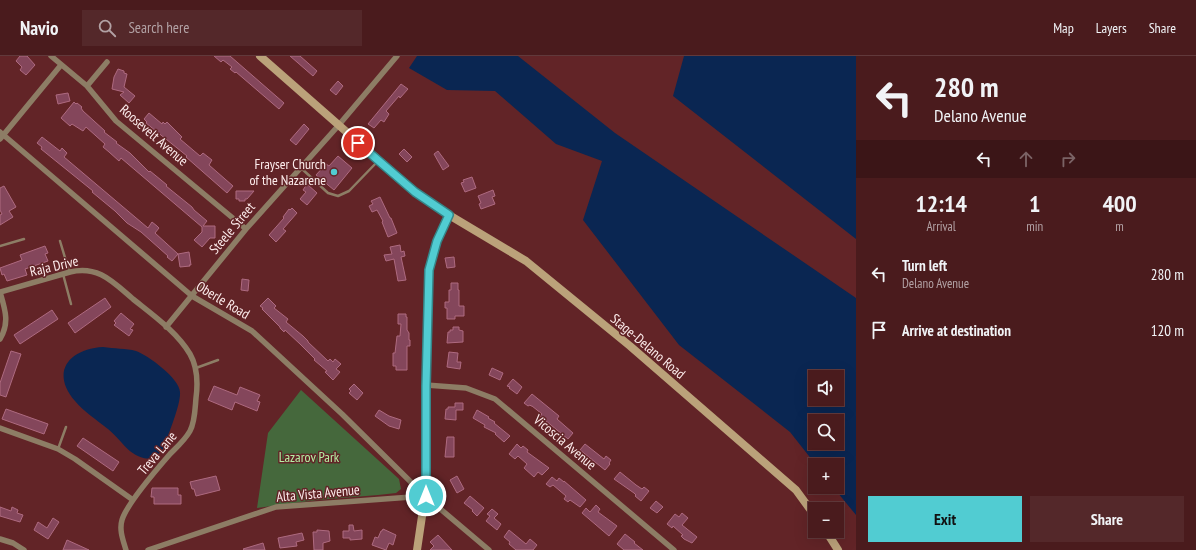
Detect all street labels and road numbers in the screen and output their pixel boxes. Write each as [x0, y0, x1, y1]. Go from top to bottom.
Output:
street label: Roosevelt Avenue [116, 100, 192, 170]
street label: Steele Street [205, 198, 259, 258]
street label: Raja Drive [28, 252, 80, 280]
street label: Oberle Road [193, 277, 253, 323]
street label: Stage-Delano Road [607, 309, 689, 383]
street label: Vicoscia Avenue [529, 410, 600, 474]
street label: Treva Lane [134, 427, 181, 479]
street label: Alta Vista Avenue [276, 480, 361, 506]

